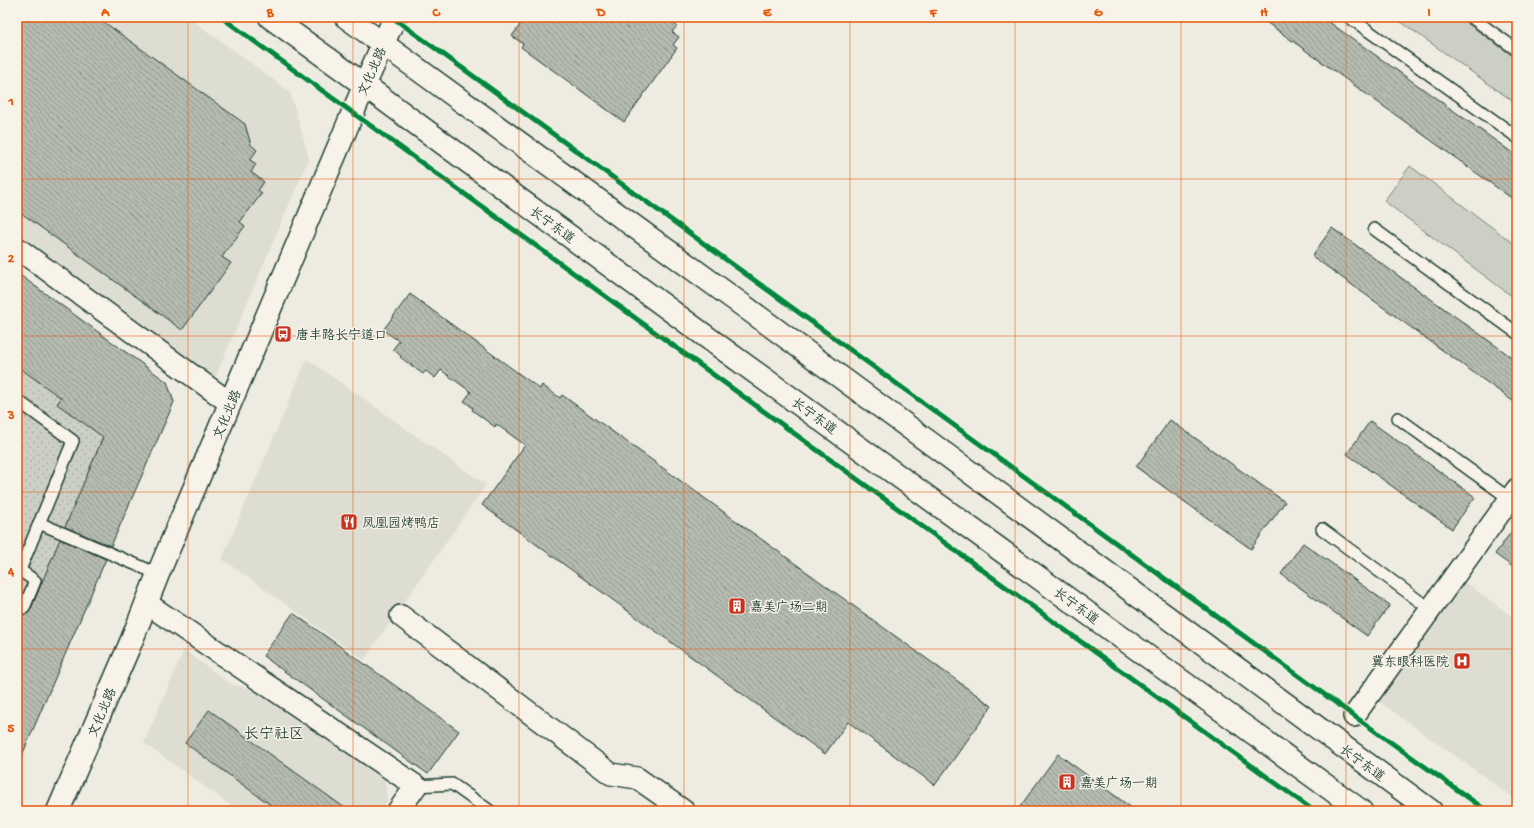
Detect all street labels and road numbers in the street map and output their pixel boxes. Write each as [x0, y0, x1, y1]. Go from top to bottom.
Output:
street label: 文化北路 [355, 45, 391, 99]
street label: 长宁东道 [526, 204, 578, 247]
street label: 文化北路 [210, 388, 245, 442]
street label: 长宁东道 [788, 395, 840, 438]
street label: 长宁东道 [1050, 585, 1102, 628]
street label: 文化北路 [85, 686, 120, 740]
street label: 长宁东道 [1336, 742, 1388, 785]

